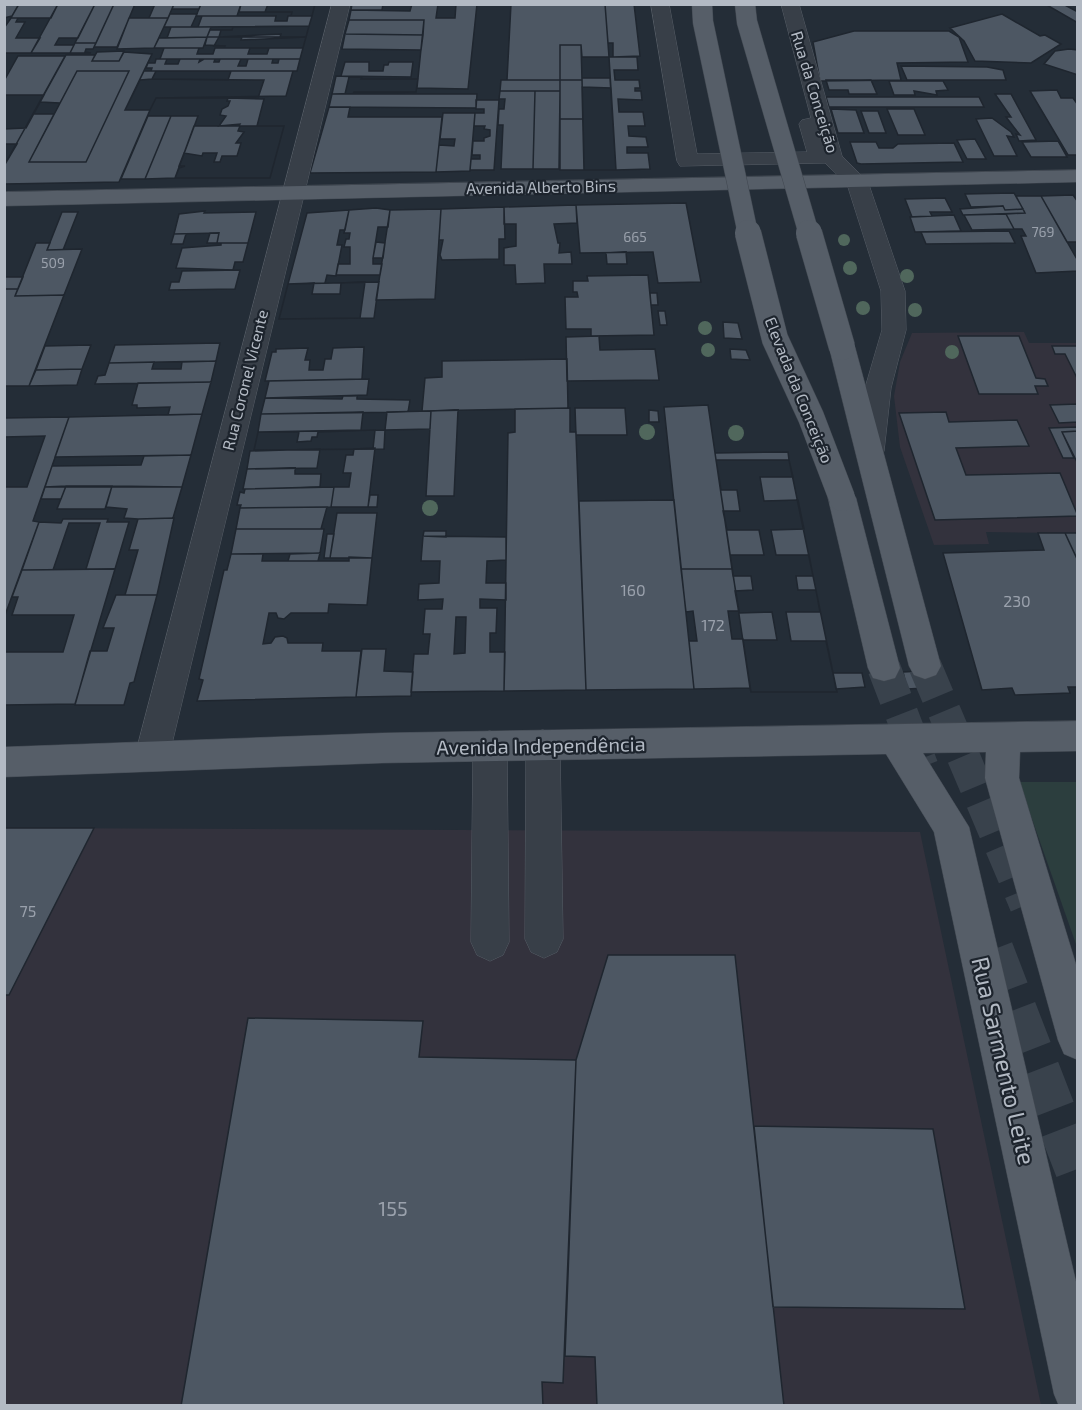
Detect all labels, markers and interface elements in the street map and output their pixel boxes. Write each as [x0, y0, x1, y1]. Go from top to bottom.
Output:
street label: Rua da Conceição [787, 29, 843, 155]
street label: Avenida Alberto Bins [466, 176, 616, 197]
house number: 769 [1031, 223, 1055, 240]
house number: 665 [623, 228, 647, 245]
house number: 509 [41, 254, 65, 271]
street label: Rua Coronel Vicente [218, 308, 271, 452]
street label: Elevada da Conceição [761, 314, 837, 466]
house number: 160 [620, 580, 646, 599]
house number: 230 [1003, 591, 1031, 610]
house number: 172 [701, 615, 725, 634]
street label: Avenida Independência [436, 731, 646, 759]
house number: 75 [20, 901, 36, 920]
street label: Rua Sarmento Leite [966, 954, 1042, 1167]
house number: 155 [378, 1196, 408, 1220]

